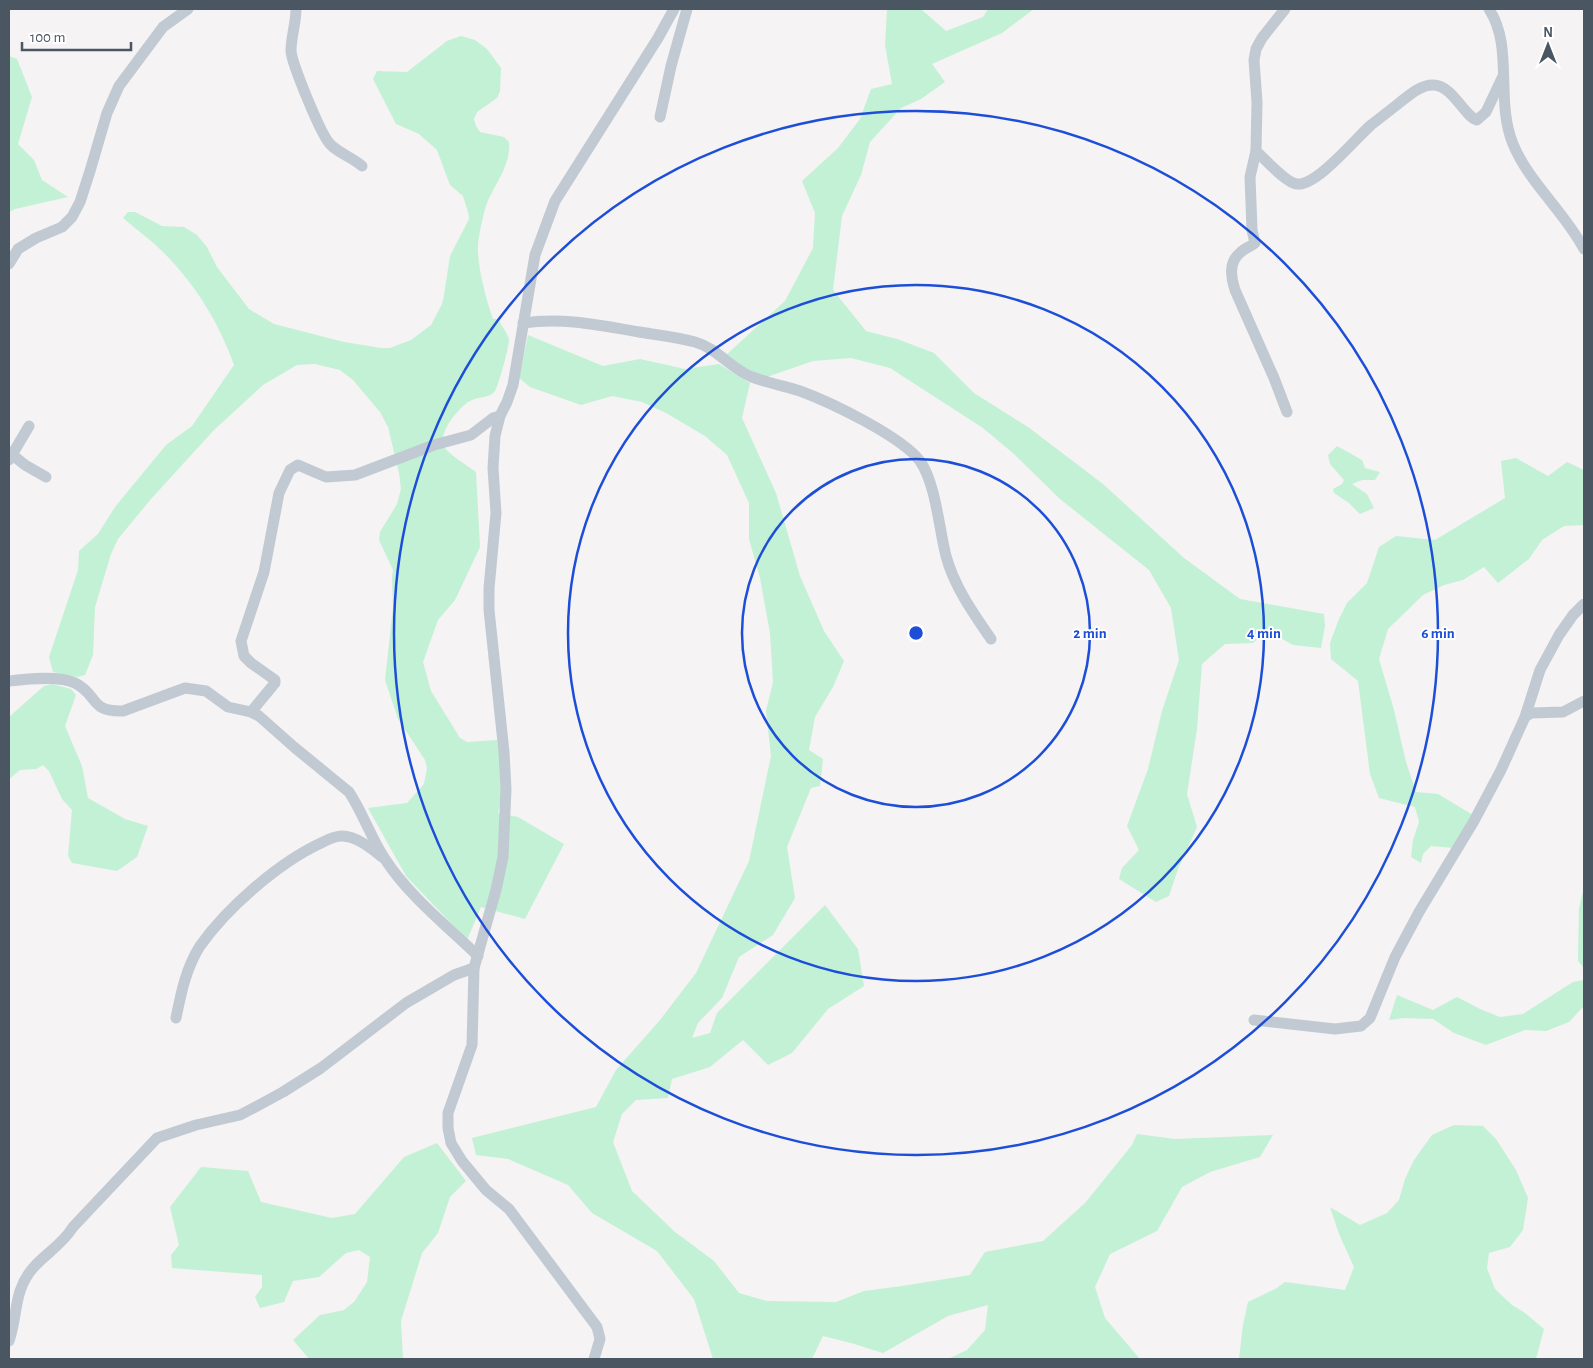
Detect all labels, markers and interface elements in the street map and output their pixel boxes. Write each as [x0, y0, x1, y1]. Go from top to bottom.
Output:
scale bar [22, 20, 131, 52]
north arrow [1523, 20, 1573, 70]
text: N [1543, 26, 1553, 40]
text: 100 m [30, 30, 65, 45]
centre of rings [907, 624, 925, 642]
text: 2 min [1073, 626, 1107, 641]
text: 4 min [1247, 626, 1281, 641]
text: 6 min [1421, 626, 1455, 641]

